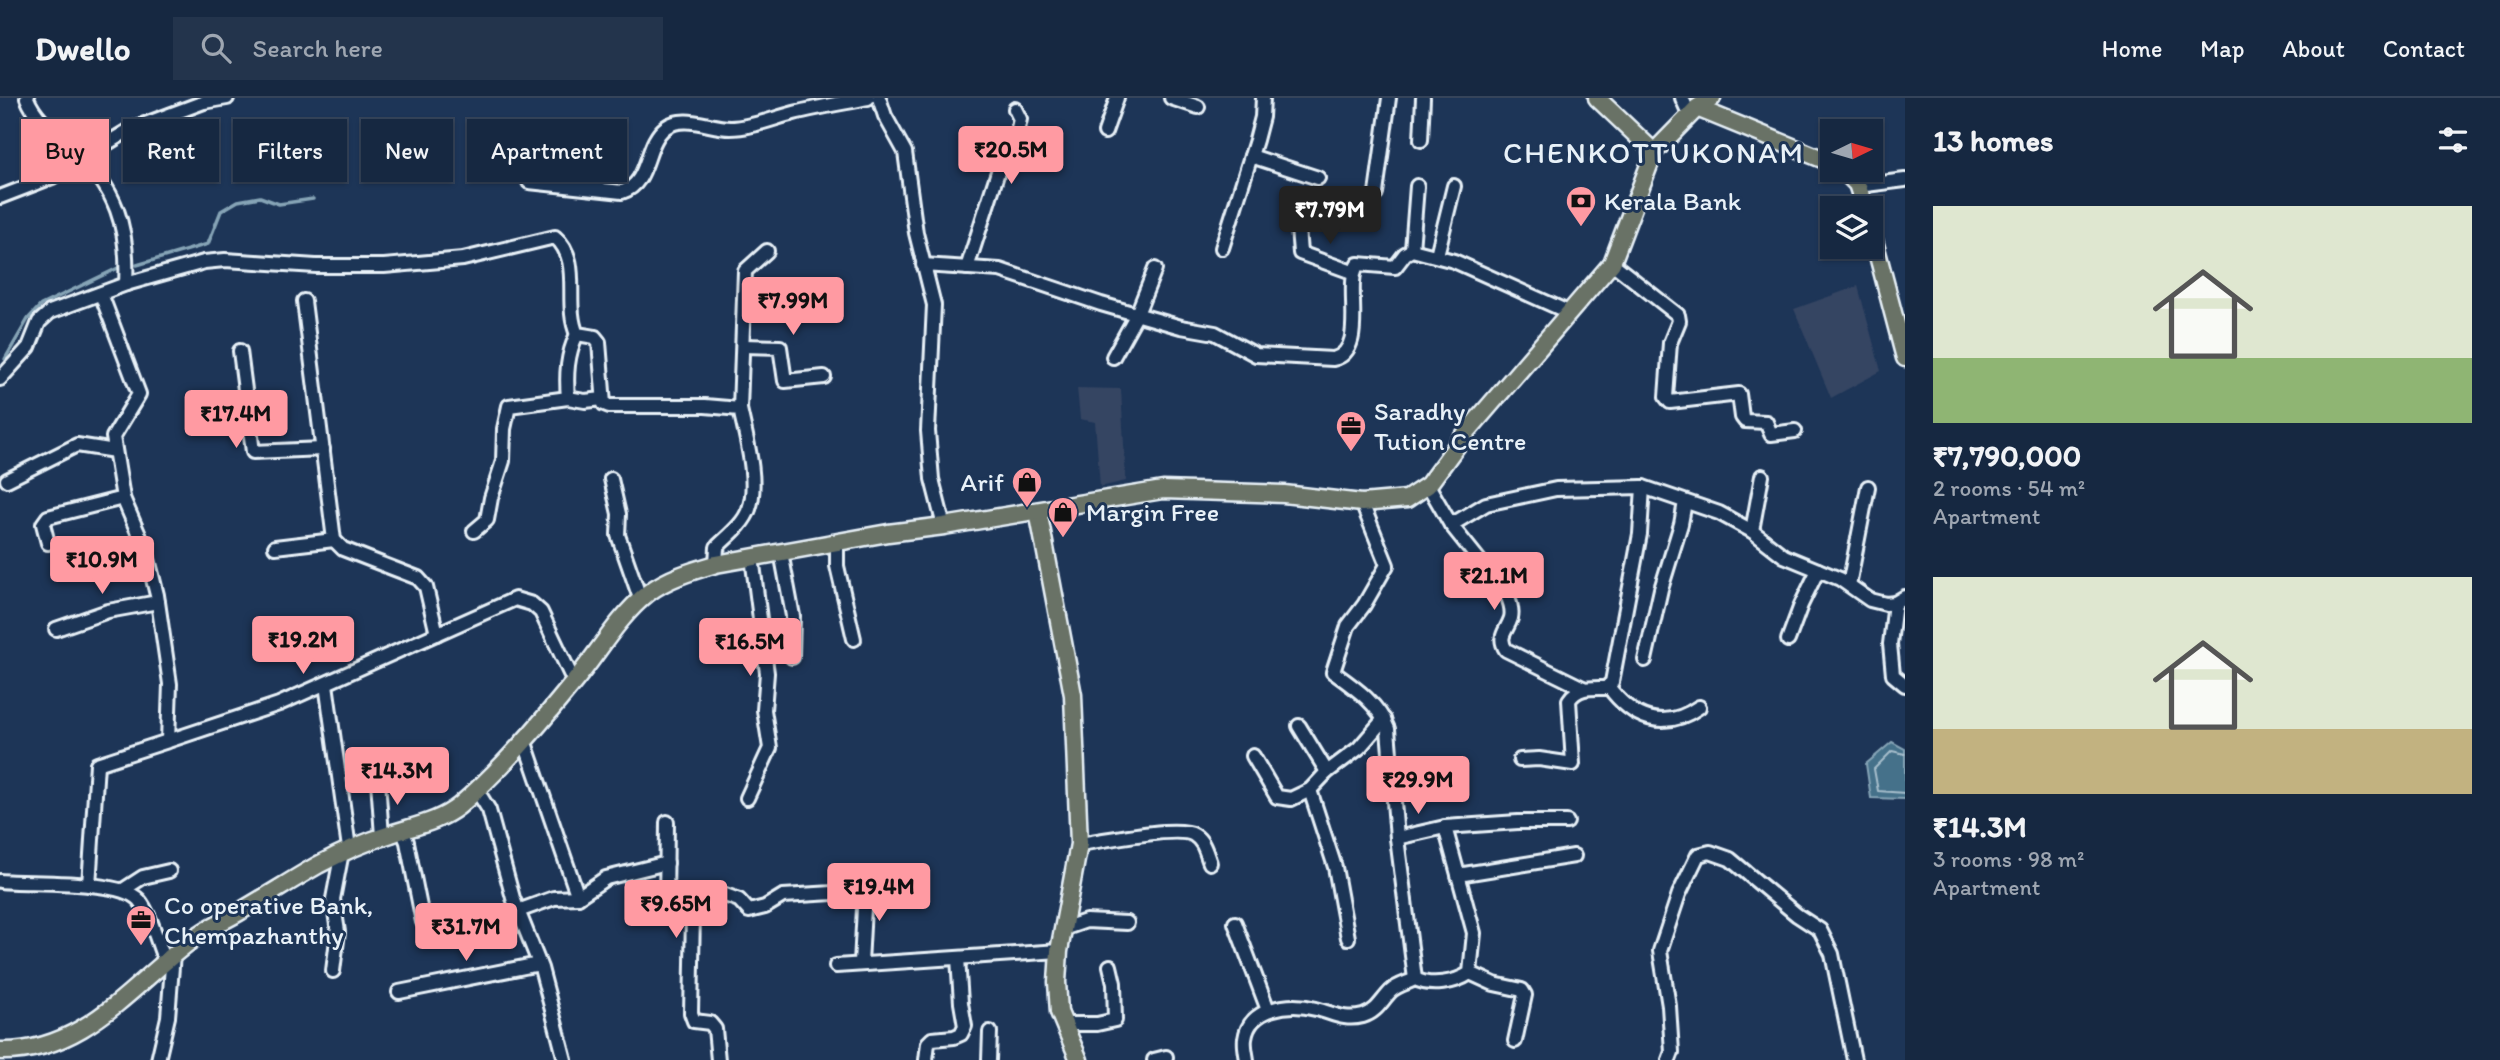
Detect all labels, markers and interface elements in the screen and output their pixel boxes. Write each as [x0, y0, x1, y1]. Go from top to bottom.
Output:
search box [173, 17, 663, 80]
text: Dwello [35, 29, 131, 68]
icon: search [197, 29, 235, 67]
text: Search here [253, 32, 383, 64]
text: Home [2102, 34, 2162, 63]
text: Map [2200, 34, 2244, 63]
text: About [2282, 34, 2345, 63]
text: Contact [2383, 34, 2465, 63]
chip: Buy [21, 119, 109, 182]
chip: Rent [123, 119, 219, 182]
chip: Filters [233, 119, 347, 182]
chip: New [361, 119, 453, 182]
chip: Apartment [467, 119, 627, 182]
north arrow [1820, 119, 1883, 182]
map controls [1820, 119, 1883, 259]
icon: filters [2434, 121, 2472, 159]
text: 13 homes [1933, 122, 2053, 159]
pin: ₹20.5M [954, 126, 1068, 186]
district label: CHENKOTTUKONAM [1503, 134, 1805, 171]
text: ₹20.5M [974, 135, 1048, 163]
bank icon: Kerala Bank [1564, 184, 1598, 228]
place label: Kerala Bank [1604, 185, 1742, 217]
pin: ₹7.79M [1273, 186, 1387, 246]
text: ₹7.79M [1295, 195, 1365, 223]
button: layers [1820, 196, 1883, 259]
icon: home [2140, 251, 2266, 377]
pin: ₹7.99M [736, 278, 850, 337]
text: ₹7.99M [758, 286, 828, 314]
pin: ₹17.4M [179, 390, 293, 450]
place label: Saradhy Tution Centre [1374, 395, 1526, 457]
text: ₹17.4M [201, 399, 271, 427]
office icon: Saradhy Tution Centre [1334, 409, 1368, 453]
text: ₹7,790,000 [1933, 437, 2081, 474]
shop icon: Arif [1010, 465, 1044, 509]
place label: Arif [961, 466, 1004, 498]
text: 2 rooms · 54 m² [1933, 474, 2085, 502]
shop icon: Margin Free [1046, 495, 1080, 539]
place label: Margin Free [1086, 496, 1219, 528]
text: Apartment [1933, 502, 2040, 530]
pin: ₹10.9M [45, 536, 159, 596]
text: ₹10.9M [66, 545, 138, 573]
pin: ₹21.1M [1437, 552, 1551, 612]
text: ₹21.1M [1460, 561, 1528, 589]
pin: ₹19.2M [246, 616, 360, 676]
pin: ₹16.5M [693, 618, 807, 678]
icon: home [2140, 622, 2266, 748]
text: ₹19.2M [268, 625, 338, 653]
text: ₹16.5M [715, 627, 785, 655]
pin: ₹14.3M [340, 748, 454, 807]
text: ₹14.3M [361, 756, 433, 784]
pin: ₹29.9M [1361, 756, 1475, 816]
text: ₹29.9M [1382, 765, 1454, 793]
text: ₹14.3M [1933, 808, 2027, 845]
text: 3 rooms · 98 m² [1933, 845, 2084, 873]
pin: ₹19.4M [822, 864, 936, 923]
text: ₹19.4M [843, 872, 915, 900]
text: Apartment [1933, 873, 2040, 901]
pin: ₹9.65M [619, 880, 733, 940]
place label: Co operative Bank, Chempazhanthy [164, 889, 373, 951]
text: ₹9.65M [640, 889, 712, 917]
office icon: Co operative Bank, Chempazhanthy [124, 903, 158, 947]
pin: ₹31.7M [409, 904, 523, 963]
text: ₹31.7M [431, 912, 501, 940]

